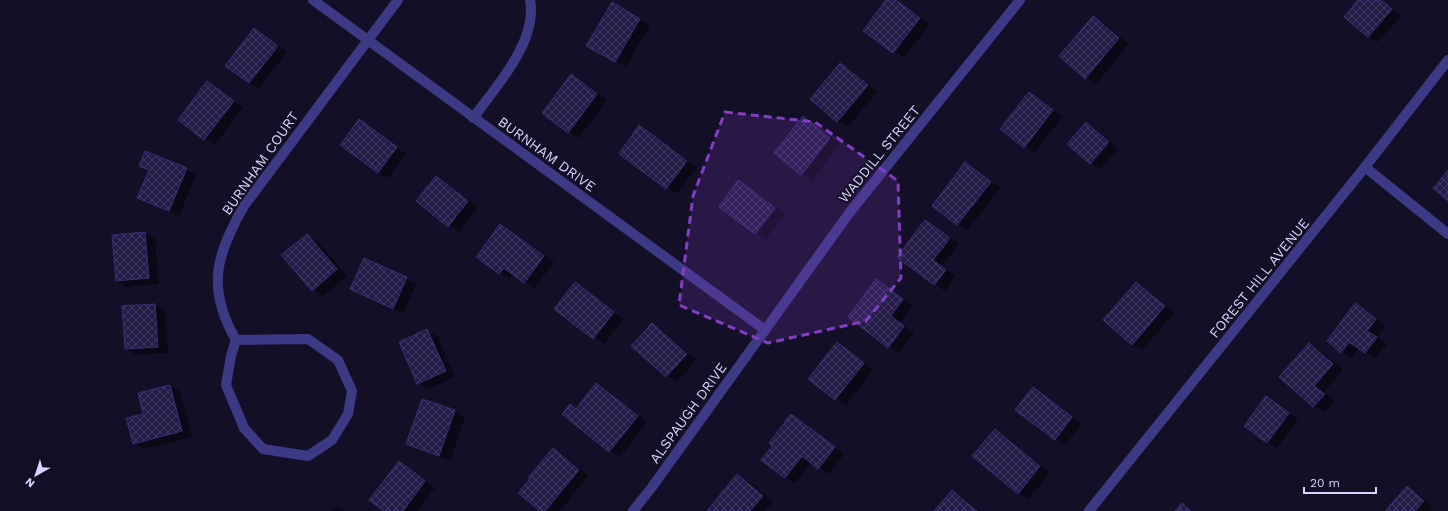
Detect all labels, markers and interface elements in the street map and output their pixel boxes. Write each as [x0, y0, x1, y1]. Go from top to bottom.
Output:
street label: WADDILL STREET [835, 102, 923, 206]
street label: BURNHAM COURT [218, 108, 302, 218]
street label: BURNHAM DRIVE [495, 113, 599, 195]
street label: FOREST HILL AVENUE [1206, 215, 1312, 341]
street label: ALSPAUGH DRIVE [646, 360, 730, 466]
north arrow [16, 455, 56, 495]
scale bar [1304, 469, 1376, 495]
text: N [23, 475, 37, 490]
text: 20 m [1310, 476, 1340, 490]

